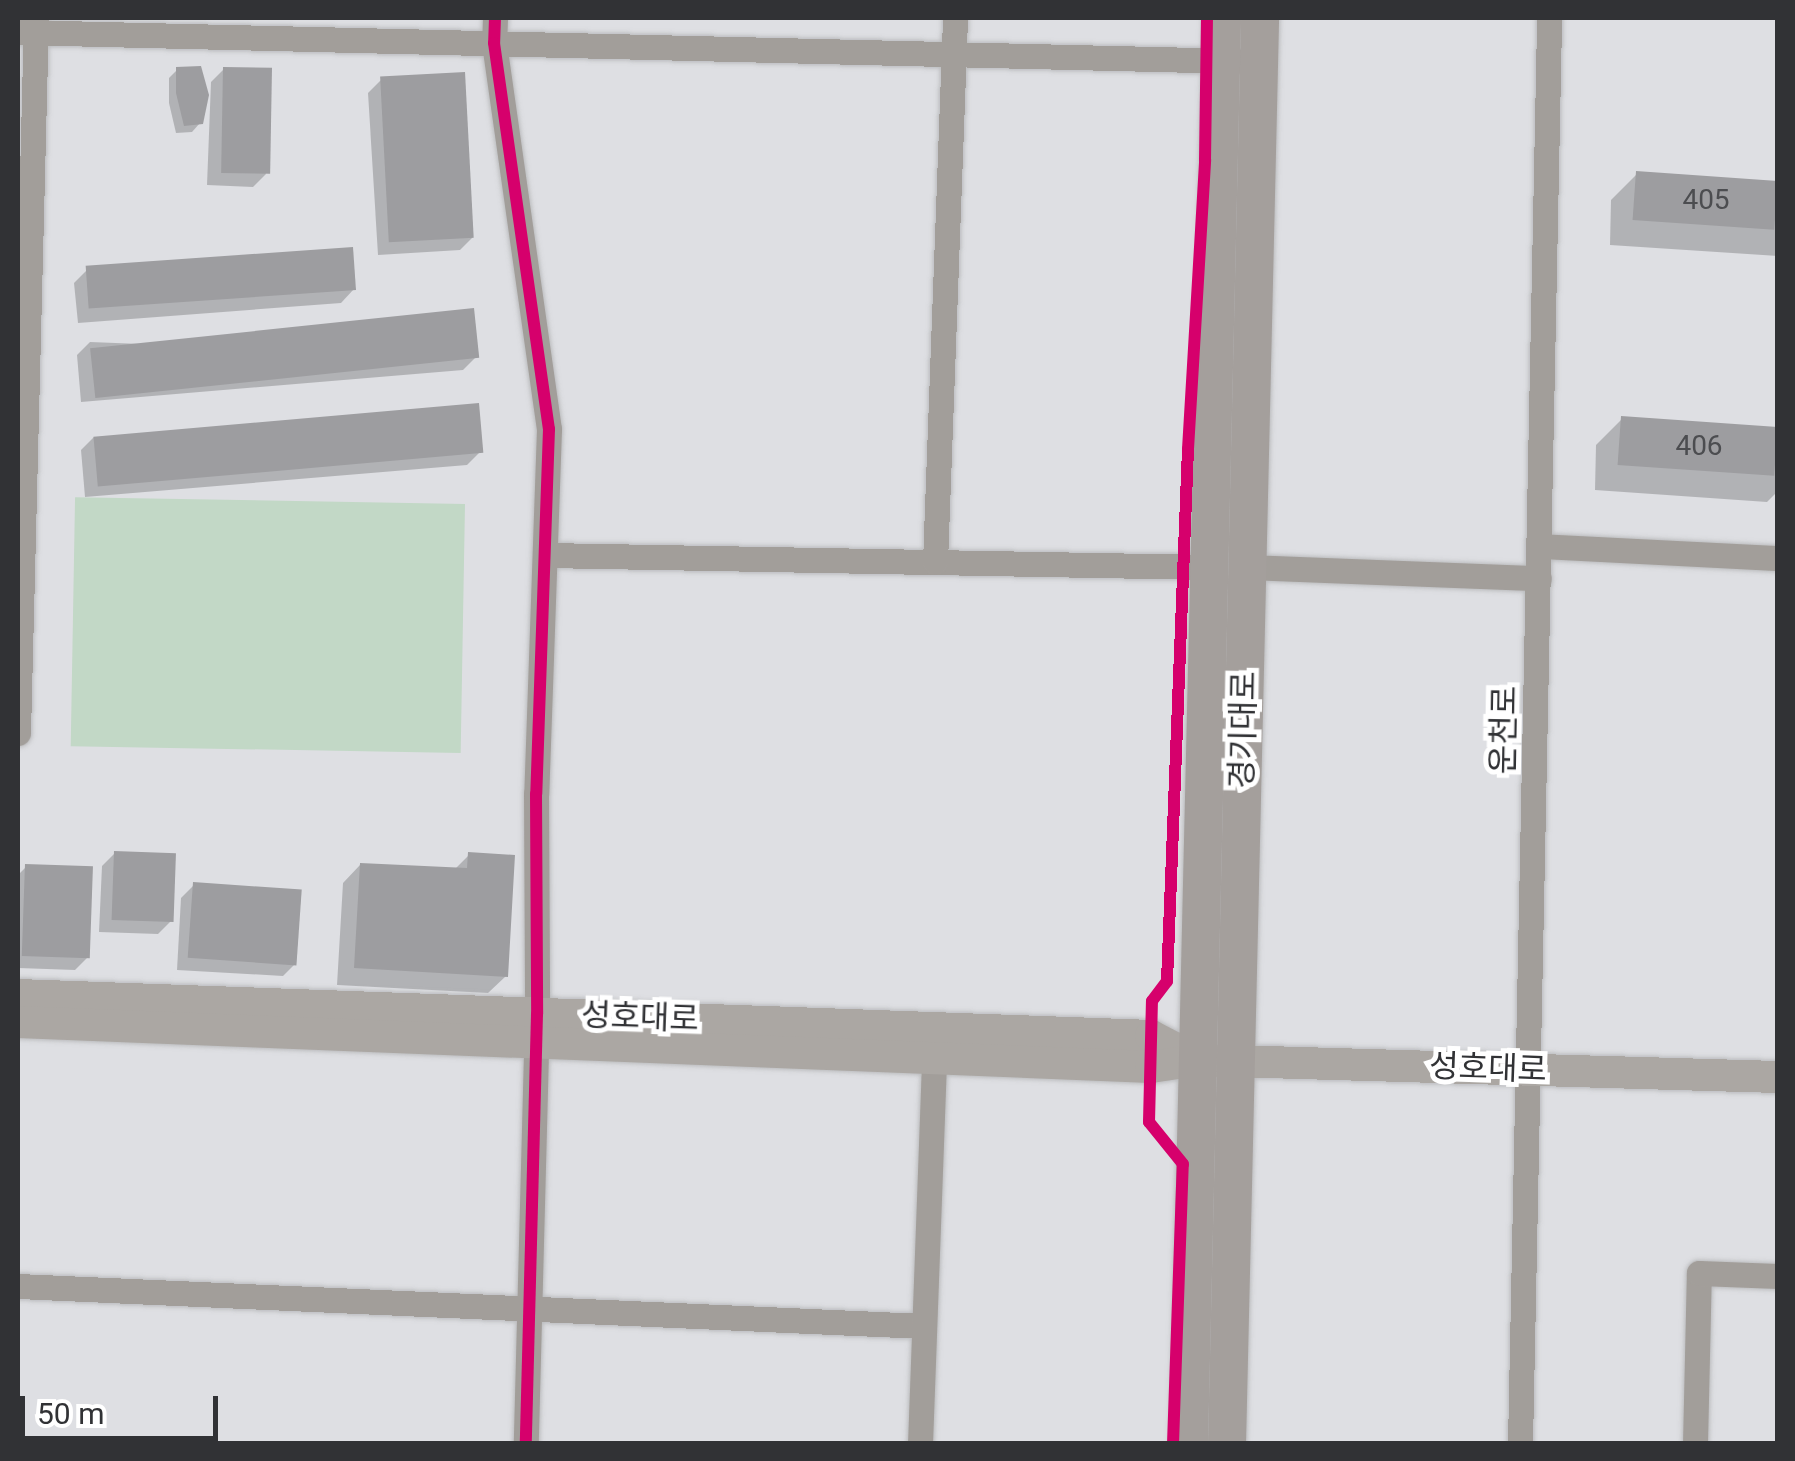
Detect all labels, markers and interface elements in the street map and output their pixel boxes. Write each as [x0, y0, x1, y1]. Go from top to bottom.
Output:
house number: 405 [1682, 183, 1730, 217]
house number: 406 [1675, 429, 1723, 463]
street label: 경기대로 [1223, 671, 1263, 789]
street label: 운천로 [1484, 686, 1524, 774]
street label: 성호대로 [580, 996, 700, 1038]
street label: 성호대로 [1428, 1047, 1548, 1089]
scale bar [25, 1376, 222, 1438]
text: 50 m [37, 1396, 104, 1431]

